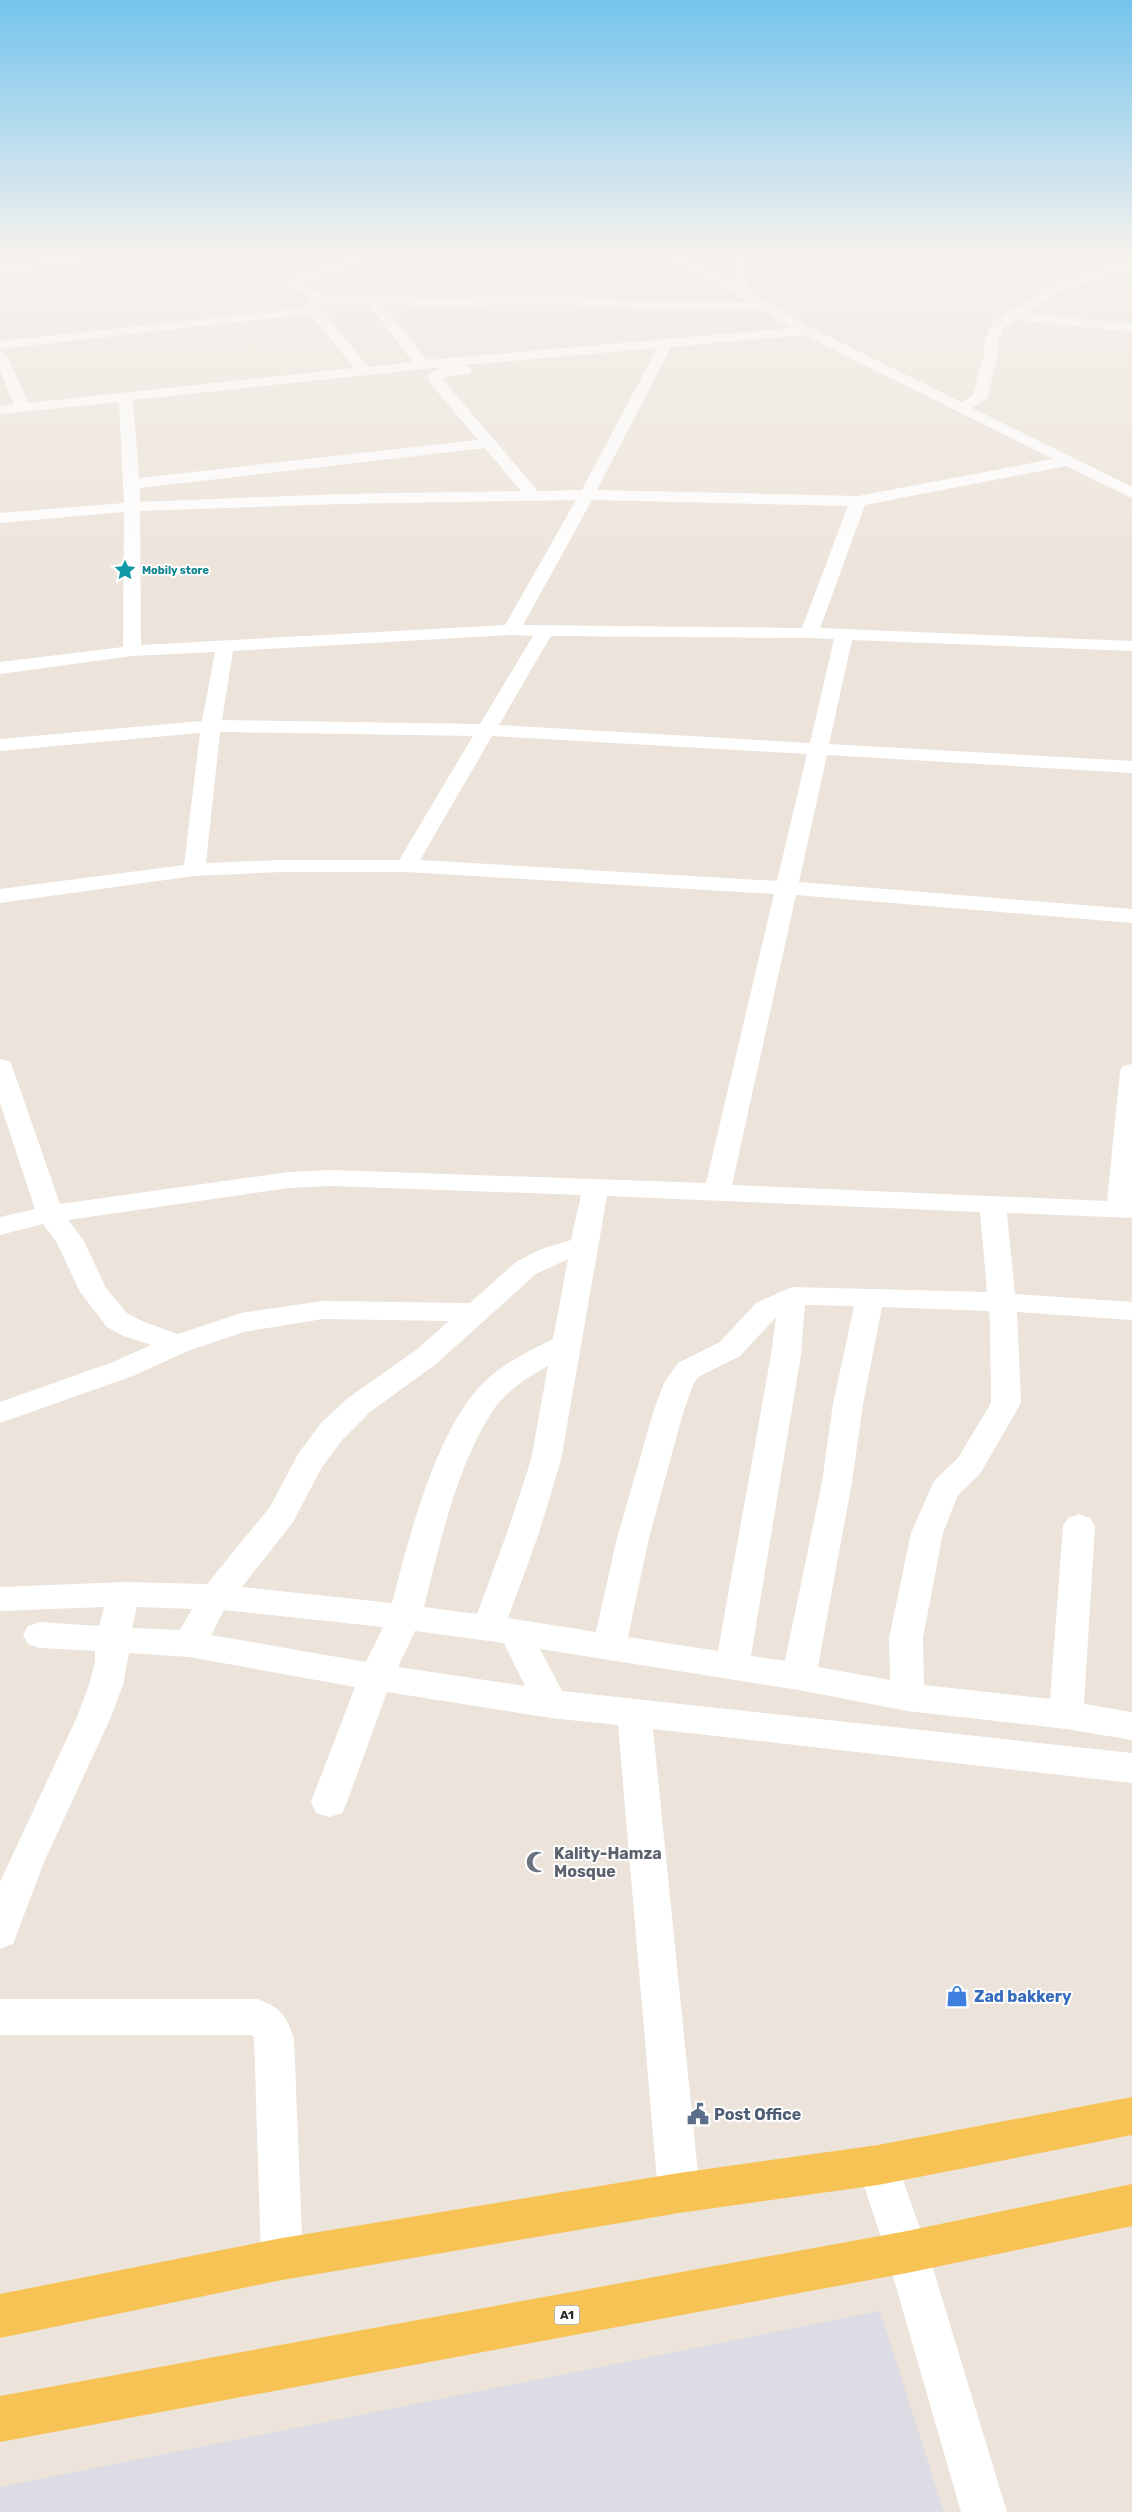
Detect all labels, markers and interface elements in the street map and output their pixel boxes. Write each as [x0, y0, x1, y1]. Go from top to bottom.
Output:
place icon: Mobily store [112, 557, 138, 583]
place label: Mobily store [142, 564, 210, 577]
place label: Kality-Hamza Mosque [554, 1844, 662, 1881]
mosque icon: Kality-Hamza Mosque [524, 1849, 550, 1875]
shop icon: Zad bakkery [944, 1983, 970, 2009]
place label: Zad bakkery [974, 1987, 1072, 2006]
public building icon: Post Office [685, 2101, 711, 2127]
place label: Post Office [714, 2105, 801, 2124]
road number: A1 [554, 2306, 580, 2324]

